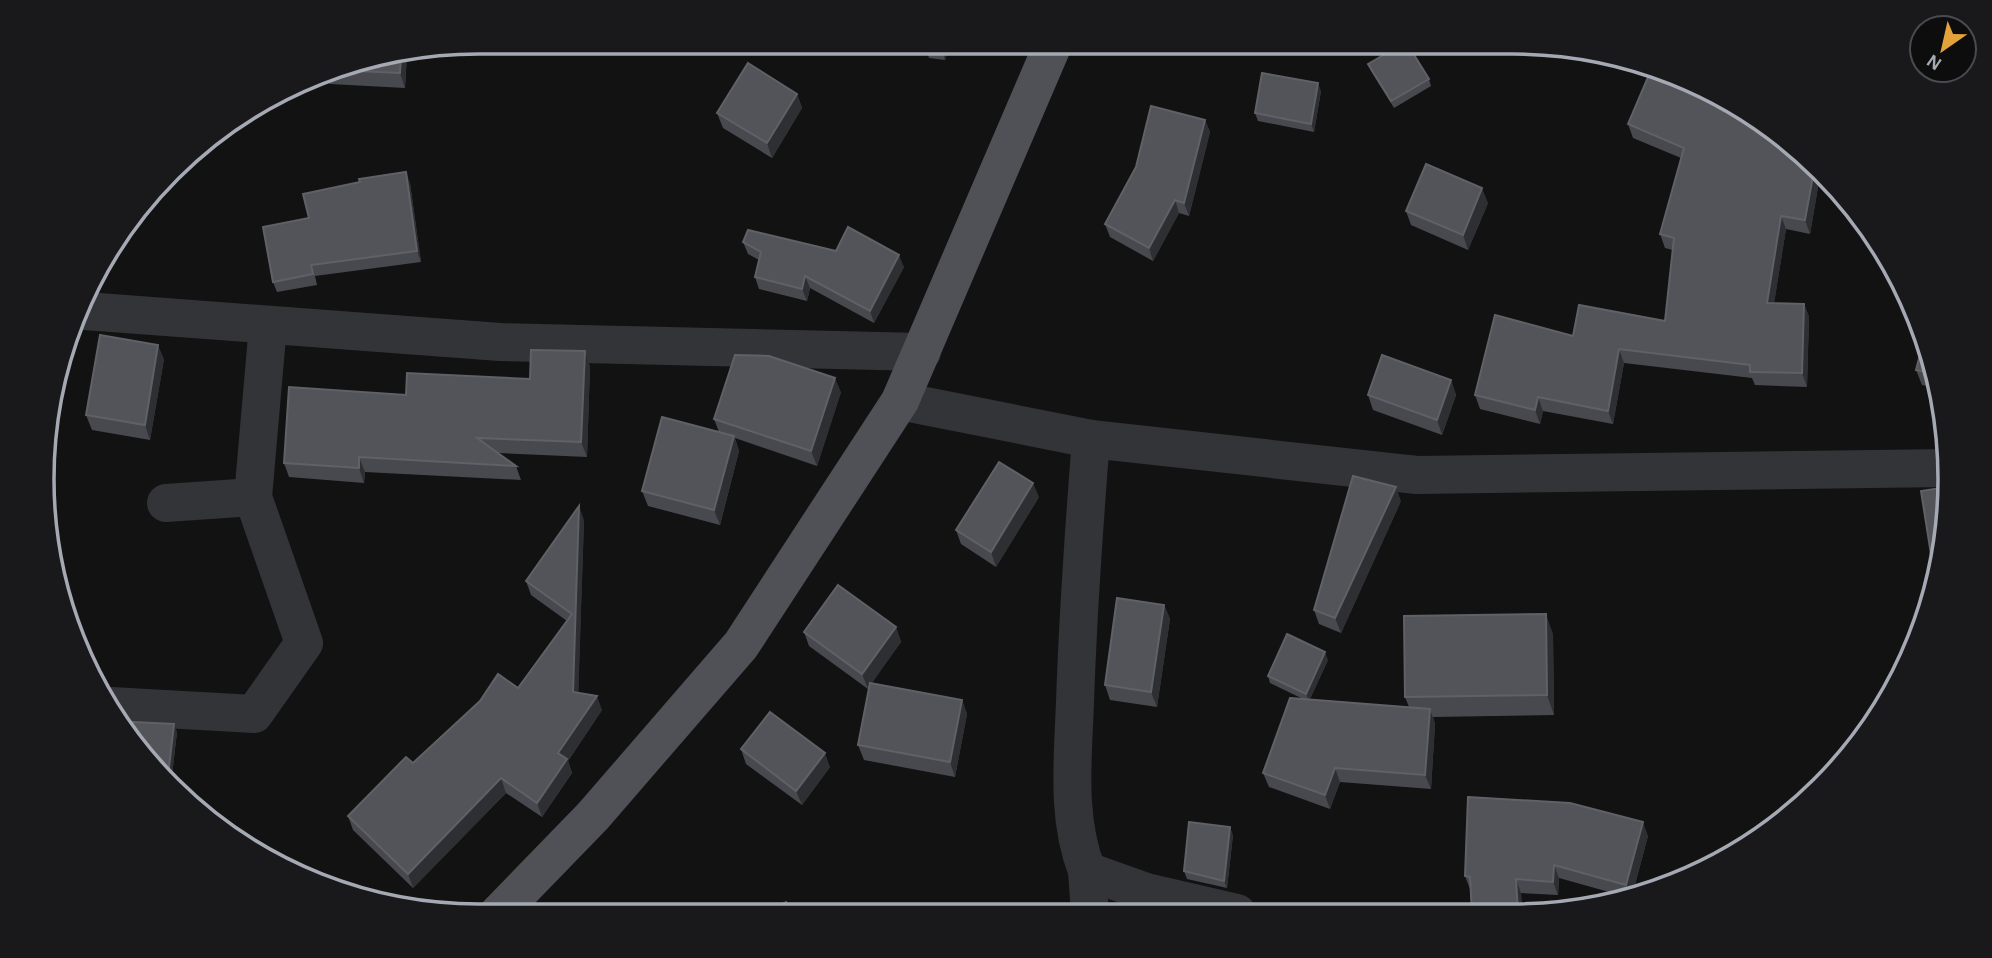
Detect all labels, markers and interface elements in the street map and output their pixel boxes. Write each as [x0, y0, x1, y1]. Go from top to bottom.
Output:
north arrow [1908, 14, 1978, 84]
text: N [1924, 50, 1945, 73]

